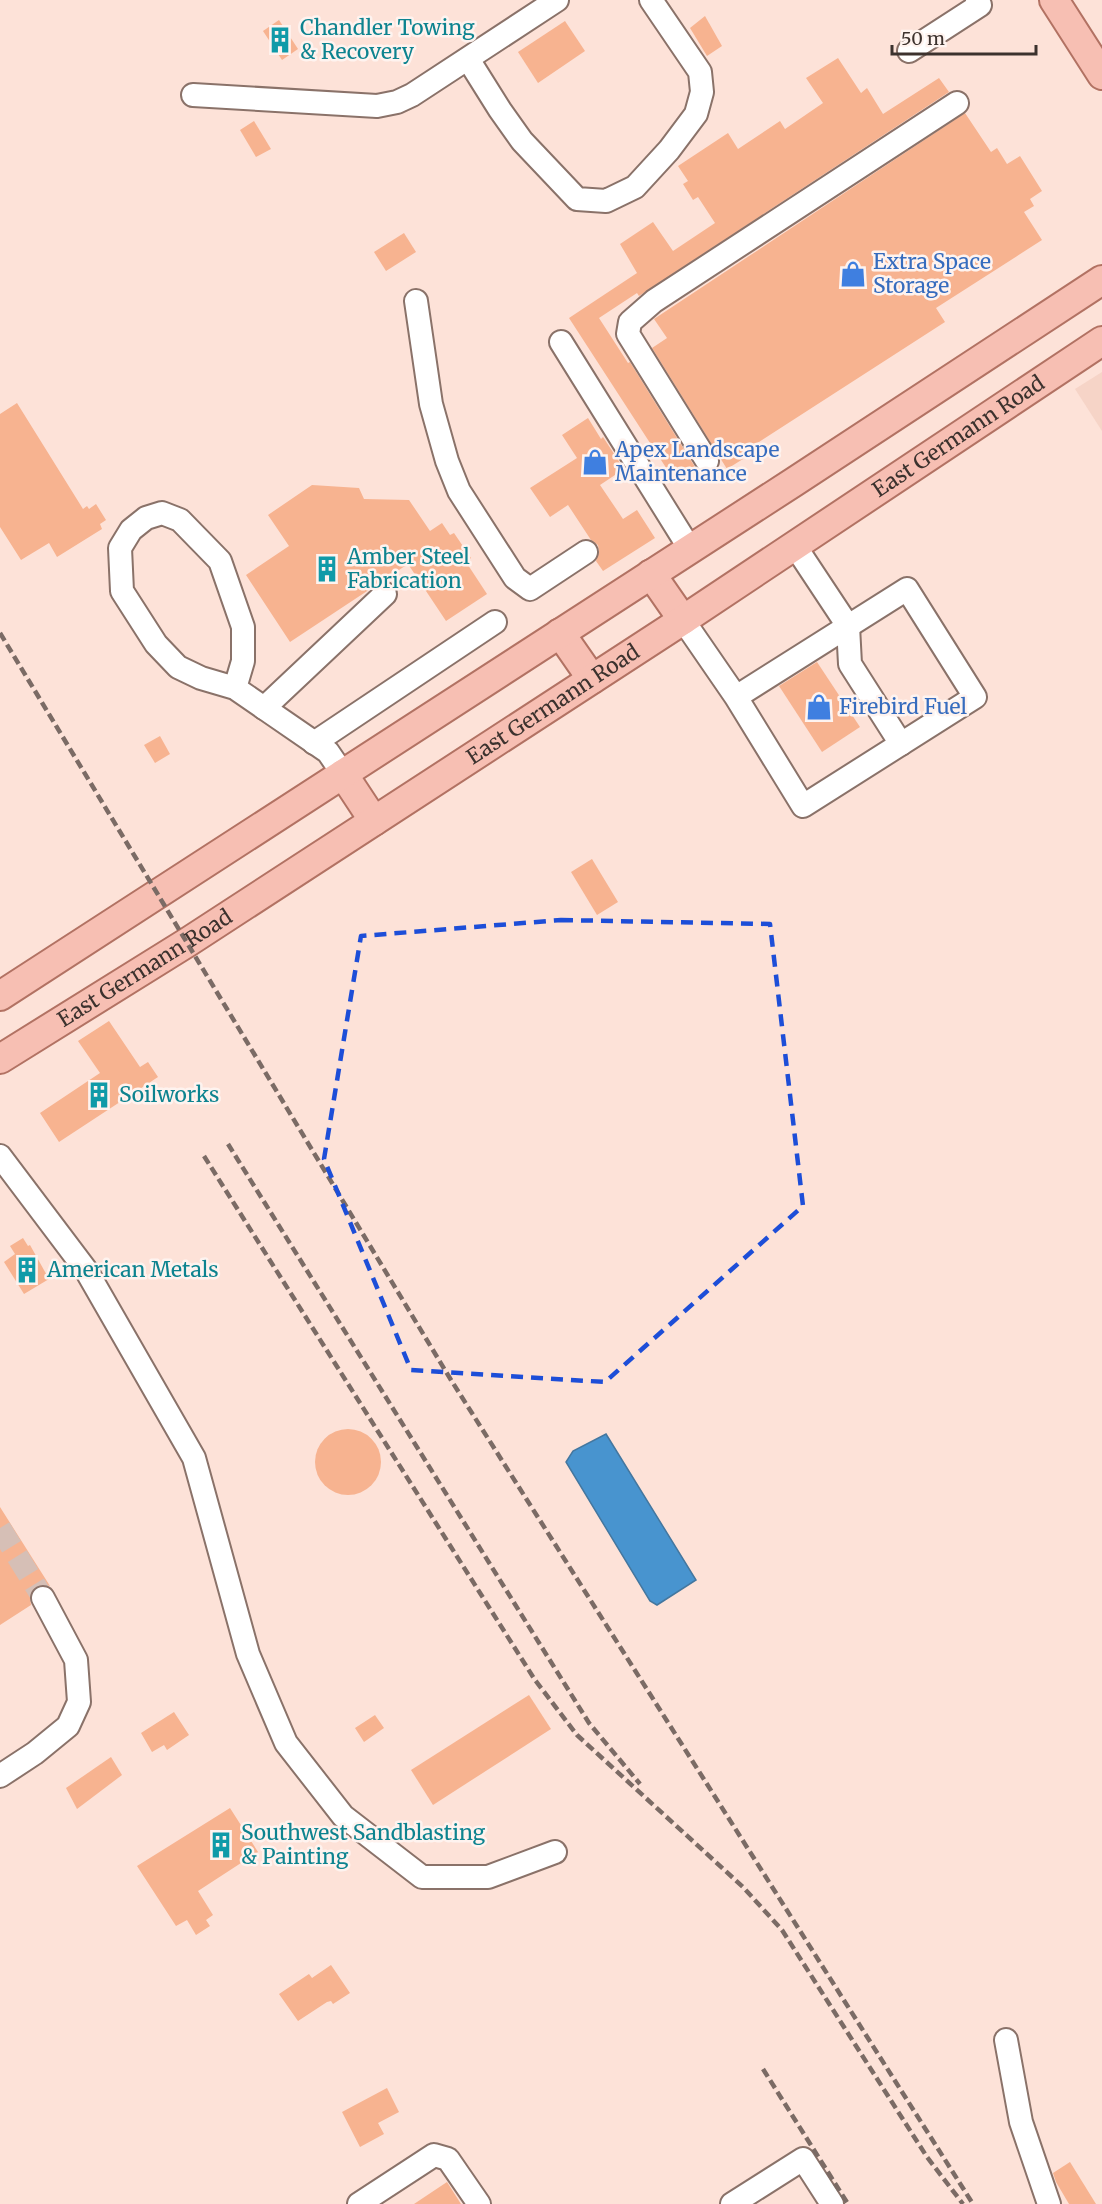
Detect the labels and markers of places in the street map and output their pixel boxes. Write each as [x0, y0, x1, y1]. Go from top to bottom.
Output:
place label: Chandler Towing & Recovery [300, 14, 475, 65]
building icon: Chandler Towing & Recovery [265, 25, 295, 55]
place label: Extra Space Storage [873, 248, 991, 299]
shop icon: Extra Space Storage [838, 259, 868, 289]
place label: Apex Landscape Maintenance [614, 436, 779, 487]
shop icon: Apex Landscape Maintenance [580, 447, 610, 477]
place label: Amber Steel Fabrication [346, 543, 470, 594]
building icon: Amber Steel Fabrication [312, 554, 342, 584]
shop icon: Firebird Fuel [804, 692, 834, 722]
place label: Firebird Fuel [839, 693, 967, 720]
building icon: Soilworks [84, 1080, 114, 1110]
place label: Soilworks [119, 1081, 219, 1108]
building icon: American Metals [12, 1255, 42, 1285]
place label: American Metals [46, 1256, 219, 1283]
place label: Southwest Sandblasting & Painting [241, 1819, 486, 1870]
building icon: Southwest Sandblasting & Painting [206, 1830, 236, 1860]

